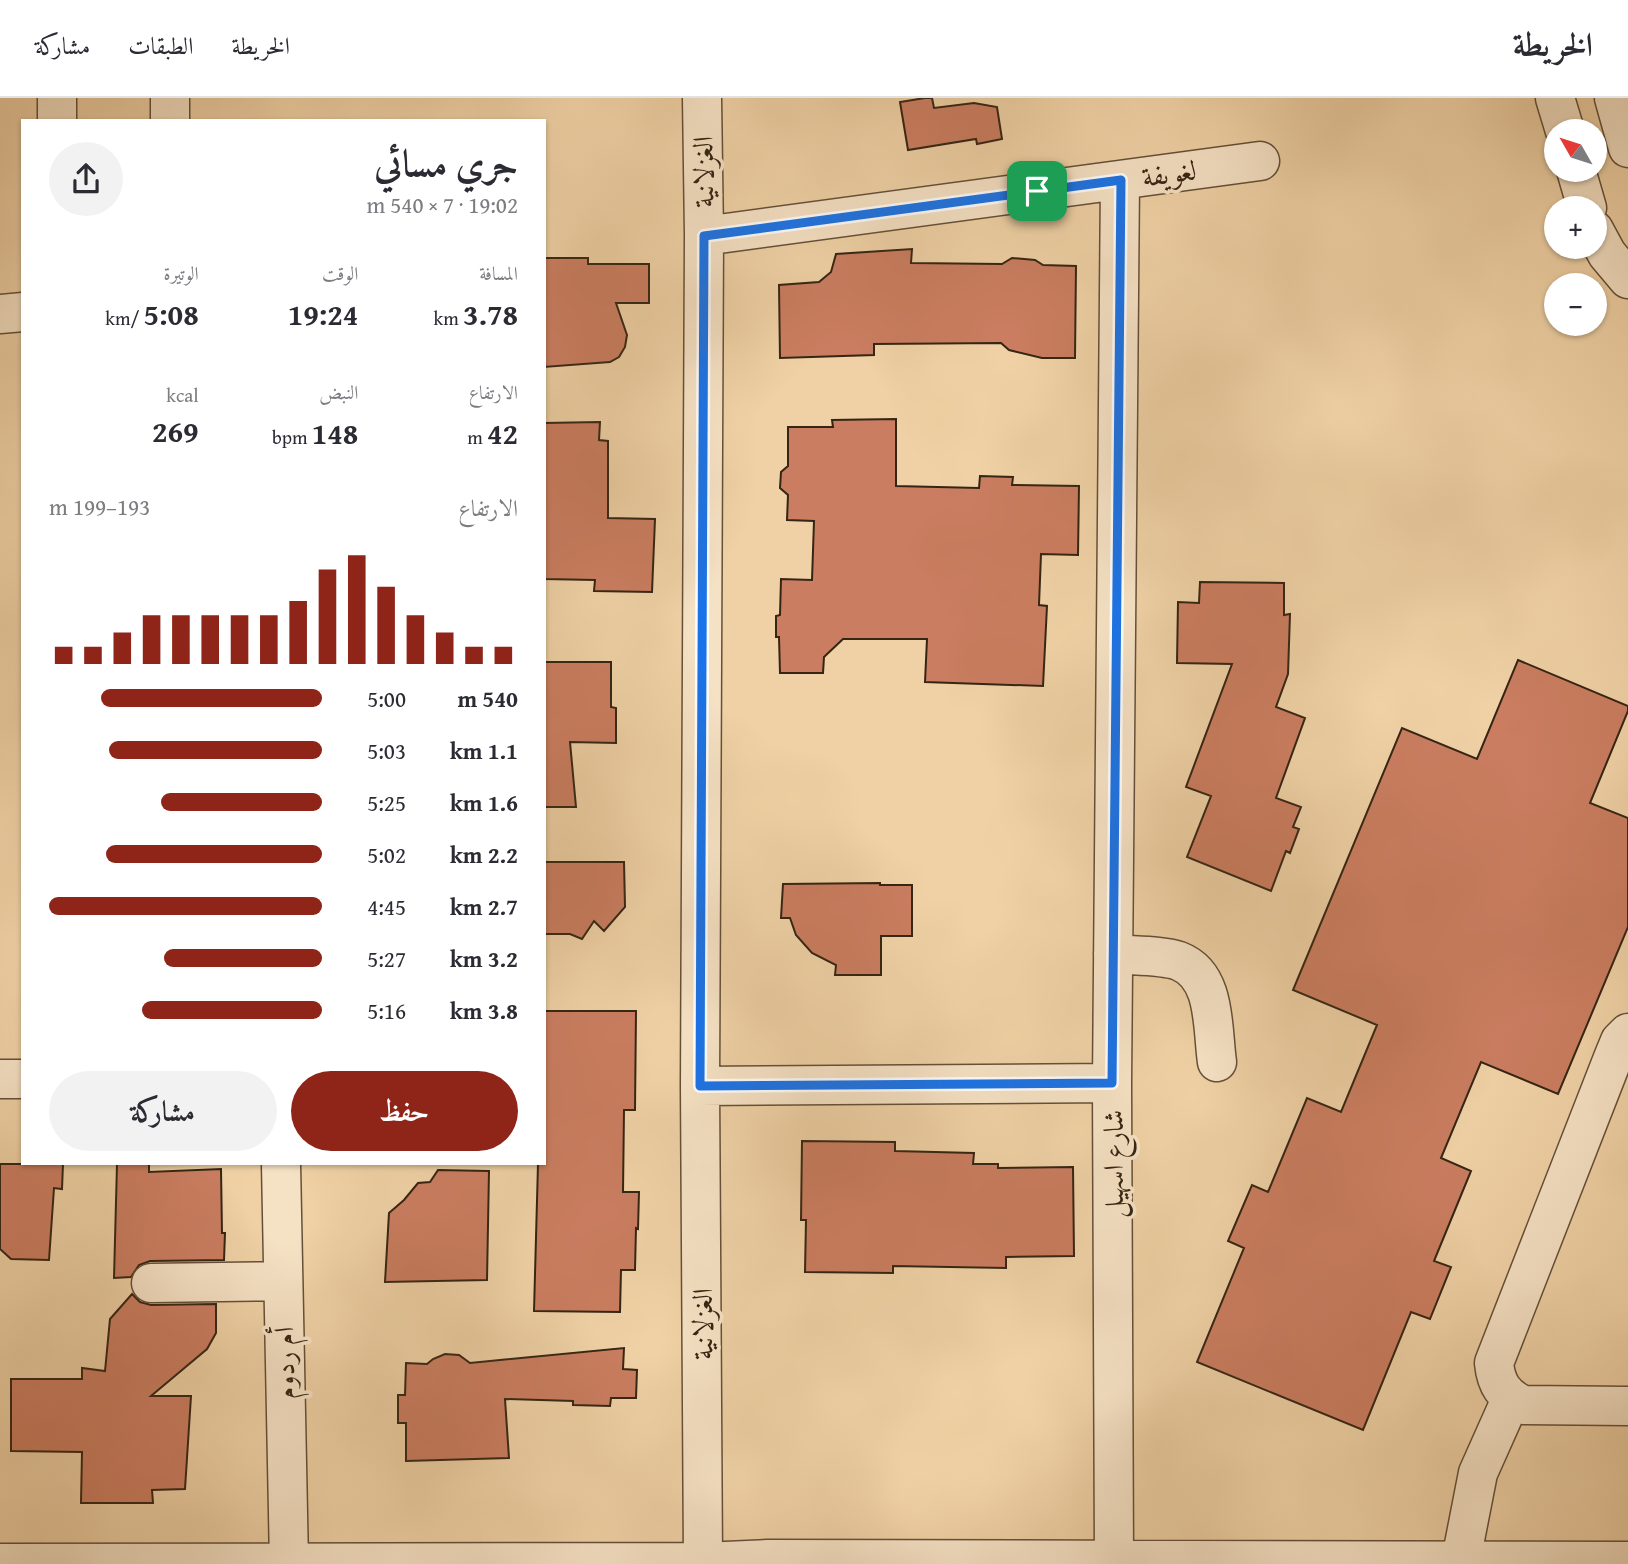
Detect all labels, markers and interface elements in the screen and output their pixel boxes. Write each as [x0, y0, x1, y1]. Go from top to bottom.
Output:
text: الخريطة [1513, 20, 1593, 68]
text: مشاركة [35, 28, 90, 63]
text: الطبقات [128, 28, 194, 63]
text: الخريطة [232, 28, 290, 63]
north arrow [1544, 119, 1606, 182]
map controls [1544, 119, 1607, 336]
text: جري مسائي [374, 134, 518, 190]
street label: الغزلانية [681, 136, 724, 208]
button: share [49, 142, 123, 216]
street label: لغويفة [1139, 148, 1199, 197]
pin [1007, 161, 1067, 221]
icon: arrive [1018, 172, 1056, 210]
text: 19:02 · 7 × 540 m [366, 188, 518, 221]
button: + [1544, 196, 1607, 259]
text: الوتيرة [164, 259, 199, 287]
text: الوقت [322, 259, 358, 287]
text: المسافة [479, 259, 518, 287]
button: − [1544, 273, 1607, 336]
text: 5:08 [144, 292, 199, 336]
text: 19:24 [288, 292, 358, 336]
text: 3.78 [463, 292, 518, 336]
text: /km [105, 304, 144, 332]
text: km [434, 304, 463, 332]
text: النبض [319, 378, 358, 406]
text: الارتفاع [469, 378, 518, 406]
text: kcal [166, 381, 199, 409]
text: 269 [152, 409, 199, 453]
text: 148 [312, 411, 358, 455]
text: 42 [487, 411, 518, 455]
text: bpm [272, 423, 312, 451]
text: m [467, 423, 487, 451]
text: 193–199 m [49, 490, 150, 523]
text: الارتفاع [458, 491, 518, 524]
text: 5:00 [367, 682, 406, 715]
text: 540 m [457, 682, 518, 715]
text: 5:03 [367, 734, 406, 767]
text: 1.1 km [450, 734, 518, 767]
text: 5:25 [367, 786, 406, 819]
text: 1.6 km [450, 786, 518, 819]
text: 5:02 [367, 838, 406, 871]
text: 2.2 km [450, 838, 518, 871]
text: 4:45 [367, 890, 406, 923]
text: 2.7 km [450, 890, 518, 923]
text: 5:27 [367, 942, 406, 975]
text: 3.2 km [450, 942, 518, 975]
text: 5:16 [367, 994, 406, 1027]
text: 3.8 km [450, 994, 518, 1027]
button: مشاركة [49, 1071, 277, 1151]
button: حفظ [291, 1071, 518, 1151]
street label: شارع اسهيل [1092, 1110, 1137, 1218]
street label: الغزلانية [681, 1288, 722, 1360]
street label: أم ردوم [262, 1326, 310, 1400]

